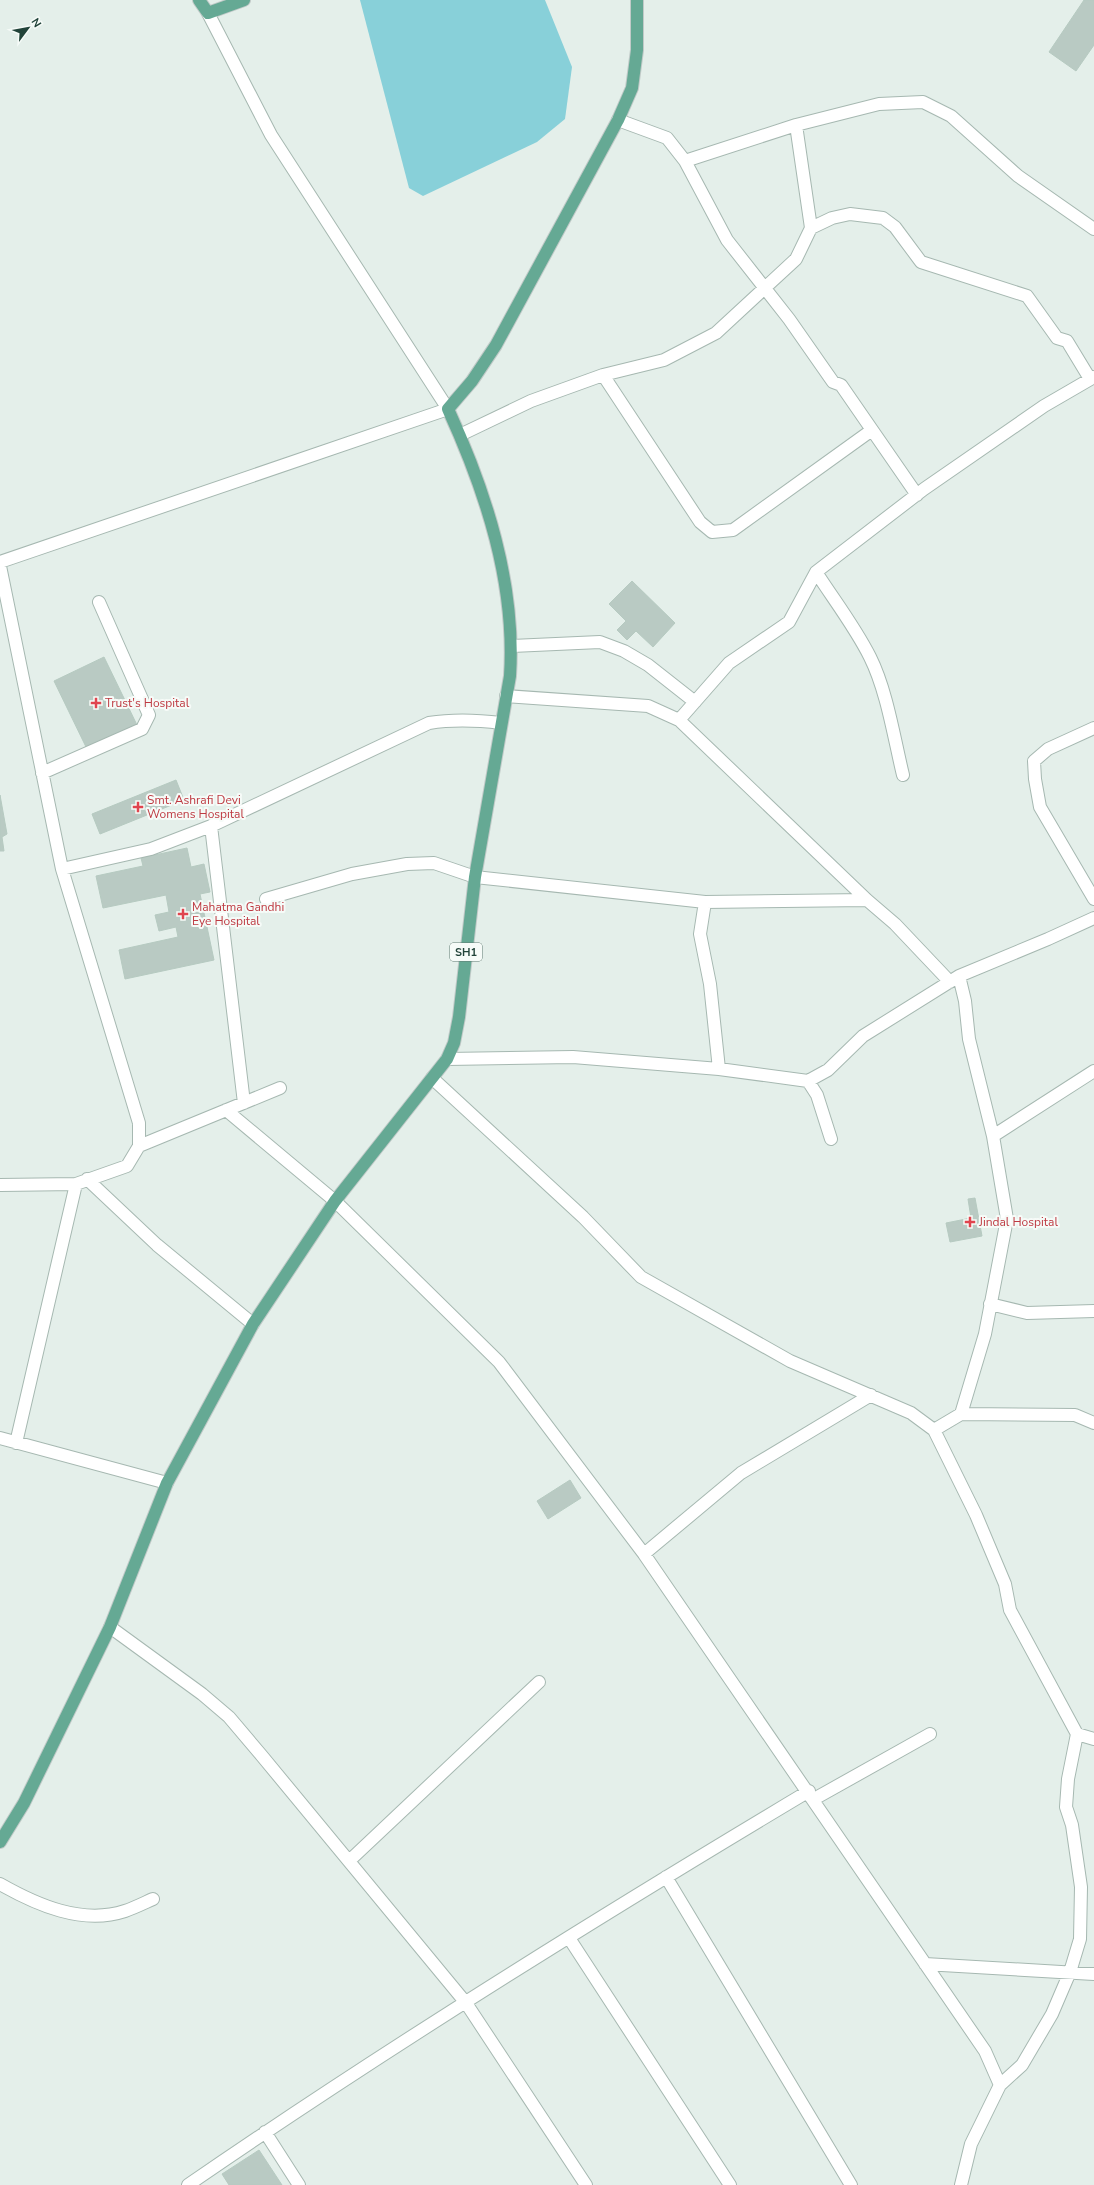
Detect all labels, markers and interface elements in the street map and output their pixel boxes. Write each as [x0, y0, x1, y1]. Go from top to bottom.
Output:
north arrow [8, 8, 48, 48]
text: N [28, 15, 45, 30]
place label: Trust's Hospital [105, 695, 190, 711]
marker: Trust's Hospital [90, 697, 102, 709]
place label: Smt. Ashrafi Devi Womens Hospital [147, 792, 244, 822]
marker: Smt. Ashrafi Devi Womens Hospital [132, 801, 144, 813]
place label: Mahatma Gandhi Eye Hospital [192, 899, 284, 929]
marker: Mahatma Gandhi Eye Hospital [177, 908, 189, 920]
road number: SH1 [450, 943, 482, 961]
place label: Jindal Hospital [978, 1214, 1058, 1230]
marker: Jindal Hospital [964, 1216, 976, 1228]

